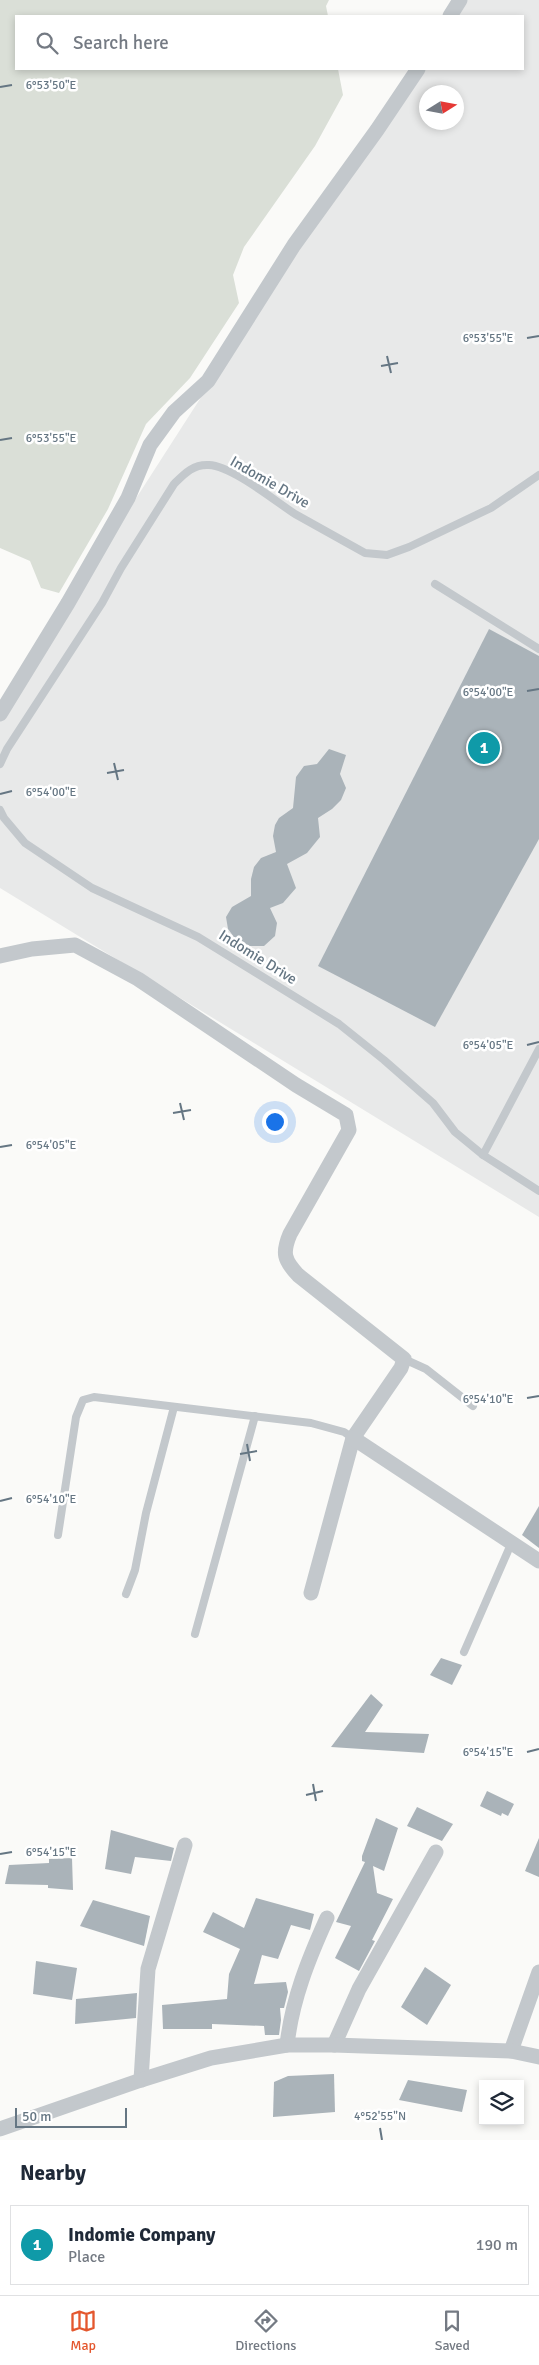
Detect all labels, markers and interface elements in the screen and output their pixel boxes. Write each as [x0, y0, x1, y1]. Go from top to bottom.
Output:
search box [15, 15, 524, 70]
icon: search [33, 29, 61, 57]
text: Search here [73, 31, 169, 55]
text: 6°53'50"E [26, 78, 77, 93]
north arrow [419, 85, 464, 130]
text: 6°53'55"E [463, 331, 514, 346]
text: 6°53'55"E [26, 431, 77, 446]
street label: Indomie Drive [227, 452, 313, 512]
text: 6°54'00"E [463, 685, 514, 700]
pin: 1 [468, 729, 500, 767]
text: 6°54'00"E [26, 785, 77, 800]
street label: Indomie Drive [216, 926, 300, 988]
text: 6°54'05"E [463, 1038, 514, 1053]
your location [262, 1109, 288, 1135]
text: 6°54'05"E [26, 1138, 77, 1153]
text: 6°54'10"E [463, 1392, 514, 1407]
text: 6°54'10"E [26, 1492, 77, 1507]
text: 6°54'15"E [463, 1745, 514, 1760]
text: 6°54'15"E [26, 1845, 77, 1860]
map controls [479, 2080, 524, 2125]
button: layers [479, 2080, 524, 2125]
scale bar [15, 2105, 128, 2128]
text: 50 m [22, 2108, 51, 2125]
text: 4°52'55"N [354, 2109, 406, 2124]
text: Nearby [20, 2160, 86, 2186]
text: Indomie Company [68, 2223, 216, 2247]
text: 1 [33, 2235, 41, 2255]
text: 190 m [476, 2235, 518, 2255]
text: Place [68, 2247, 105, 2267]
tab: Map [69, 2307, 97, 2354]
tab: Directions [235, 2307, 296, 2354]
tab: Saved [435, 2307, 470, 2354]

